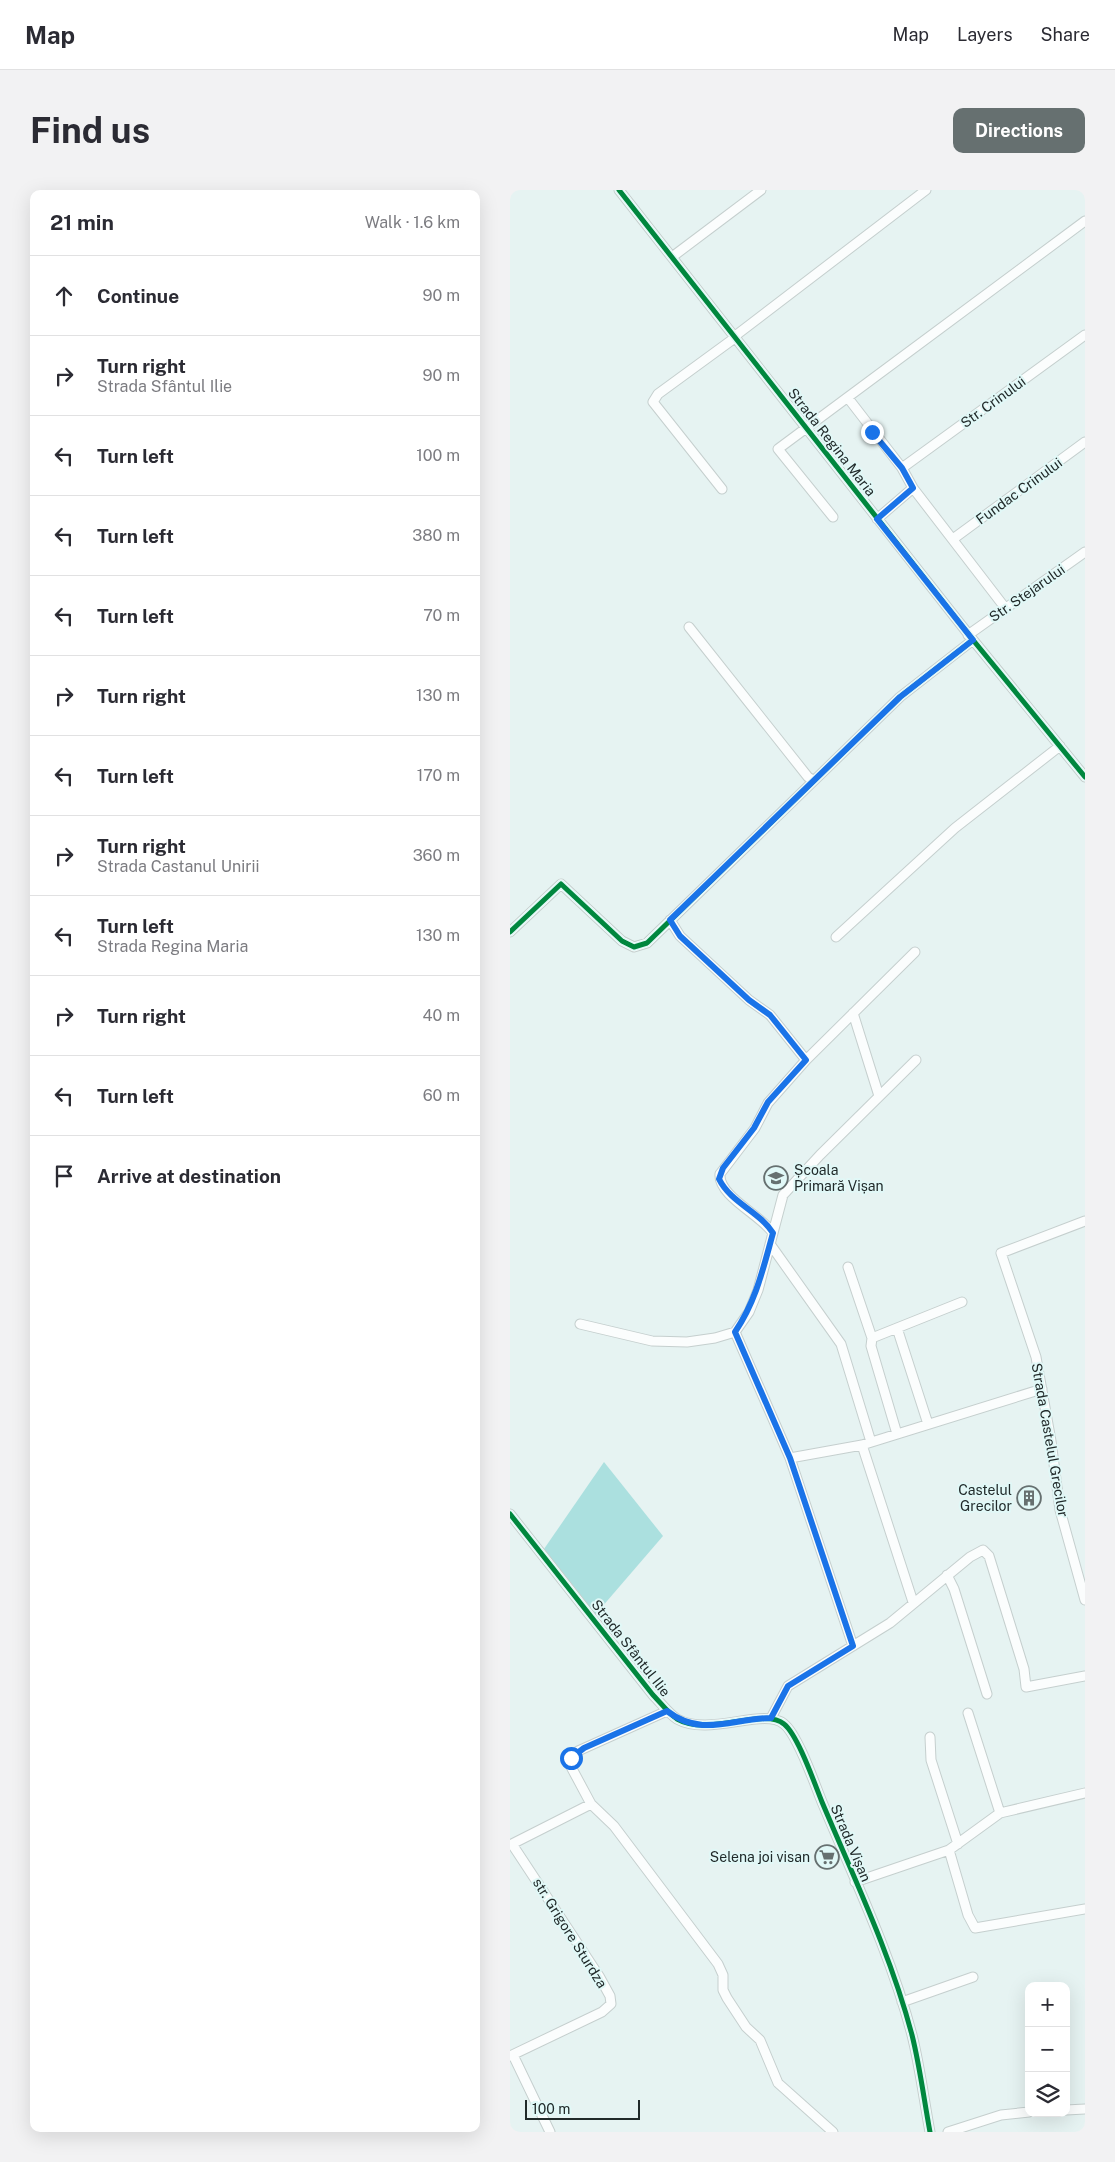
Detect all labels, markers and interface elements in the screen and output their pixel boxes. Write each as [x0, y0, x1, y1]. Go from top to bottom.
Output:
text: Map [25, 21, 75, 49]
text: Map [893, 24, 929, 45]
text: Layers [957, 24, 1013, 45]
text: Share [1041, 24, 1090, 45]
button: Directions [953, 108, 1085, 153]
text: Find us [30, 110, 150, 151]
text: 21 min [50, 210, 114, 235]
text: Walk · 1.6 km [365, 213, 460, 232]
icon: ahead [50, 282, 78, 310]
text: Continue [97, 285, 179, 307]
text: 90 m [423, 286, 460, 305]
text: Turn right [97, 355, 186, 377]
icon: right [50, 362, 78, 390]
text: 90 m [423, 366, 460, 385]
street label: Str. Crinului [957, 373, 1029, 431]
text: Strada Sfântul Ilie [97, 377, 232, 396]
street label: Strada Regina Maria [785, 385, 879, 499]
route end [861, 421, 884, 444]
icon: left [50, 442, 78, 470]
text: Turn left [97, 445, 174, 467]
text: 100 m [416, 446, 460, 465]
street label: Fundac Crinului [973, 455, 1065, 527]
icon: left [50, 522, 78, 550]
text: Turn left [97, 525, 174, 547]
text: 380 m [412, 526, 460, 545]
street label: Str. Stejarului [986, 561, 1068, 625]
icon: left [50, 602, 78, 630]
text: Turn left [97, 605, 174, 627]
text: 70 m [423, 606, 460, 625]
icon: right [50, 682, 78, 710]
text: Turn right [97, 685, 186, 707]
text: 130 m [416, 686, 460, 705]
icon: left [50, 762, 78, 790]
text: Turn left [97, 765, 174, 787]
text: 170 m [417, 766, 460, 785]
text: Turn right [97, 835, 186, 857]
icon: right [50, 842, 78, 870]
text: 360 m [413, 846, 460, 865]
text: Strada Castanul Unirii [97, 857, 259, 876]
text: Turn left [97, 915, 174, 937]
icon: left [50, 922, 78, 950]
text: 130 m [416, 926, 460, 945]
text: Strada Regina Maria [97, 937, 248, 956]
icon: right [50, 1002, 78, 1030]
text: Turn right [97, 1005, 186, 1027]
text: 40 m [422, 1006, 460, 1025]
icon: left [50, 1082, 78, 1110]
text: Turn left [97, 1085, 174, 1107]
text: 60 m [423, 1086, 460, 1105]
icon: arrive [50, 1162, 78, 1190]
place label: Școala Primară Vișan [794, 1162, 884, 1194]
text: Arrive at destination [97, 1165, 281, 1187]
school or university icon: Școala Primară Vișan [763, 1165, 789, 1191]
street label: Strada Castelul Grecilor [1029, 1362, 1071, 1518]
place label: Castelul Grecilor [958, 1482, 1012, 1514]
building icon: Castelul Grecilor [1016, 1485, 1042, 1511]
street label: Strada Sfântul Ilie [588, 1596, 674, 1700]
route start [560, 1747, 583, 1770]
street label: Strada Vișan [828, 1802, 874, 1884]
supermarket icon: Selena joi visan [814, 1844, 840, 1870]
place label: Selena joi visan [710, 1849, 810, 1865]
street label: str. Grigore Sturdza [530, 1875, 610, 1991]
map controls [1025, 1982, 1070, 2117]
button: + [1025, 1982, 1070, 2027]
button: − [1025, 2027, 1070, 2072]
button: layers [1025, 2072, 1070, 2117]
scale bar [525, 2097, 640, 2120]
text: 100 m [532, 2101, 570, 2117]

